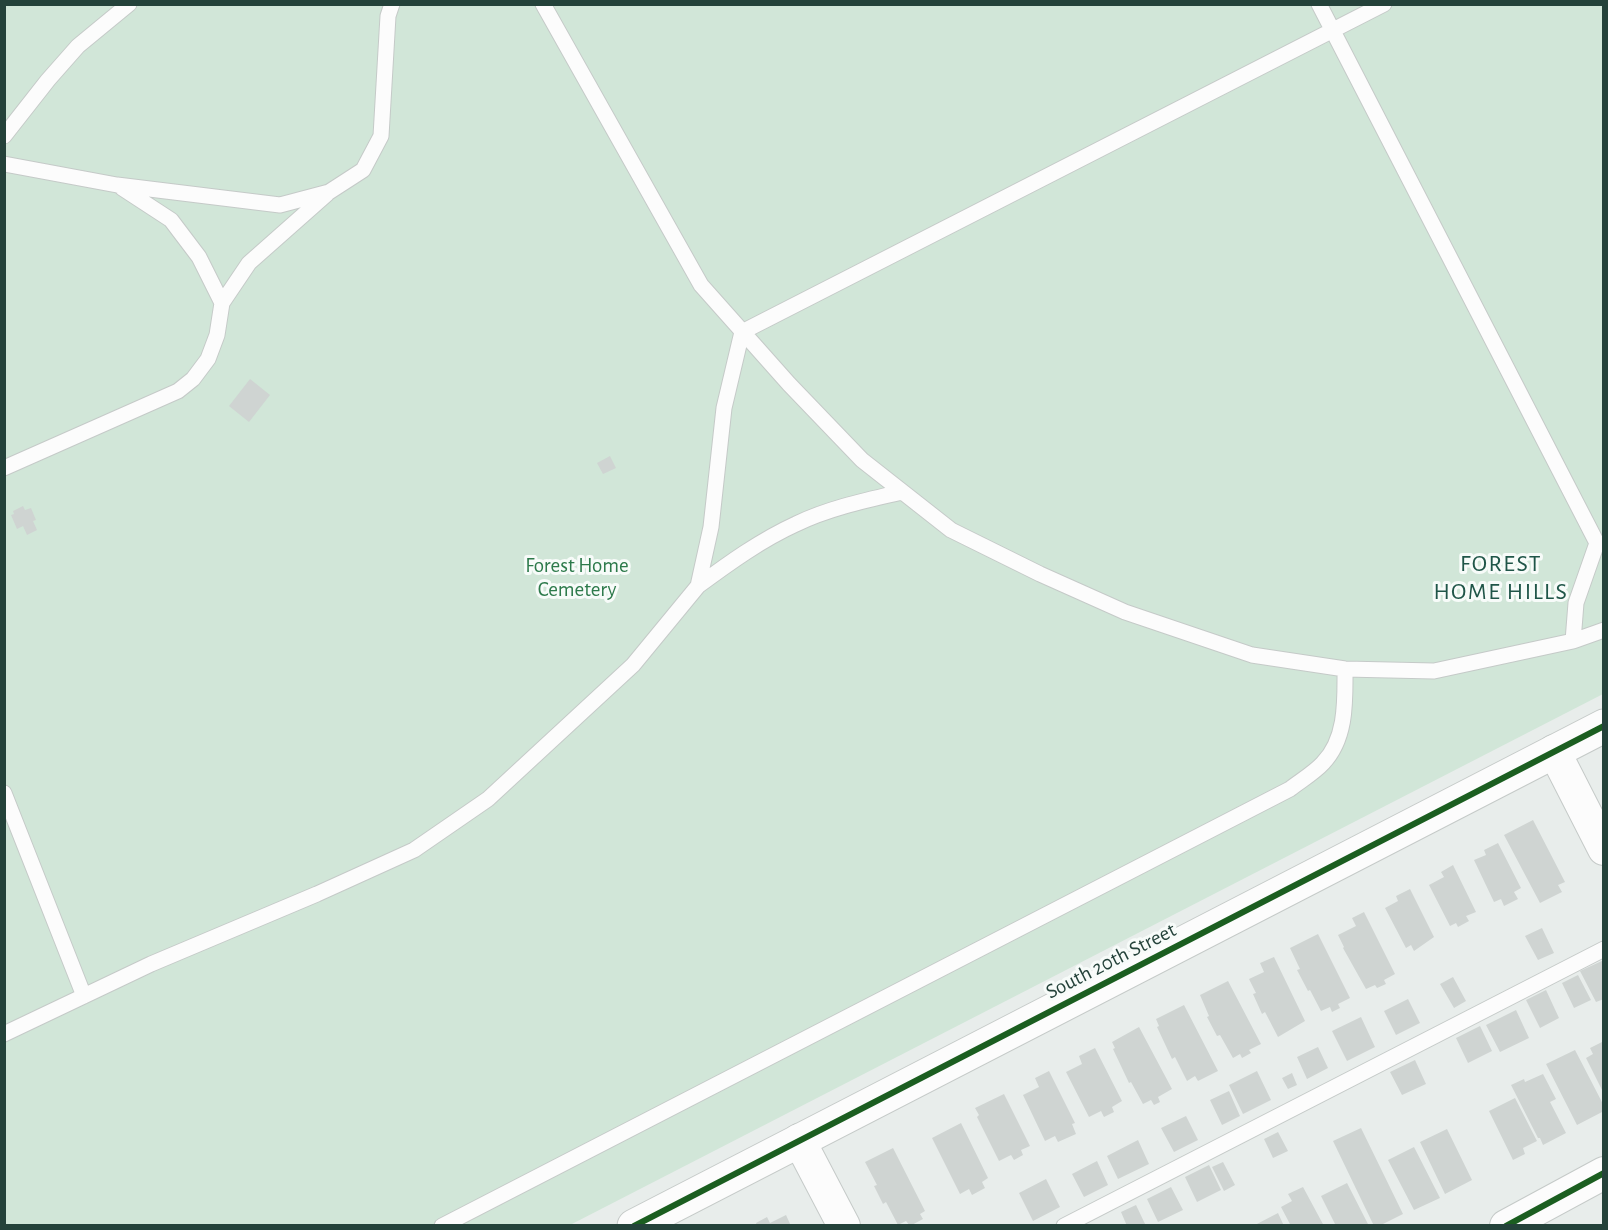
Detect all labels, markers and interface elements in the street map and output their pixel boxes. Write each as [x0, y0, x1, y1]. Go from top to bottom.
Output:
district label: FOREST HOME HILLS [1434, 550, 1568, 606]
park label: Forest Home Cemetery [525, 553, 629, 603]
street label: South 20th Street [1042, 917, 1180, 1005]

